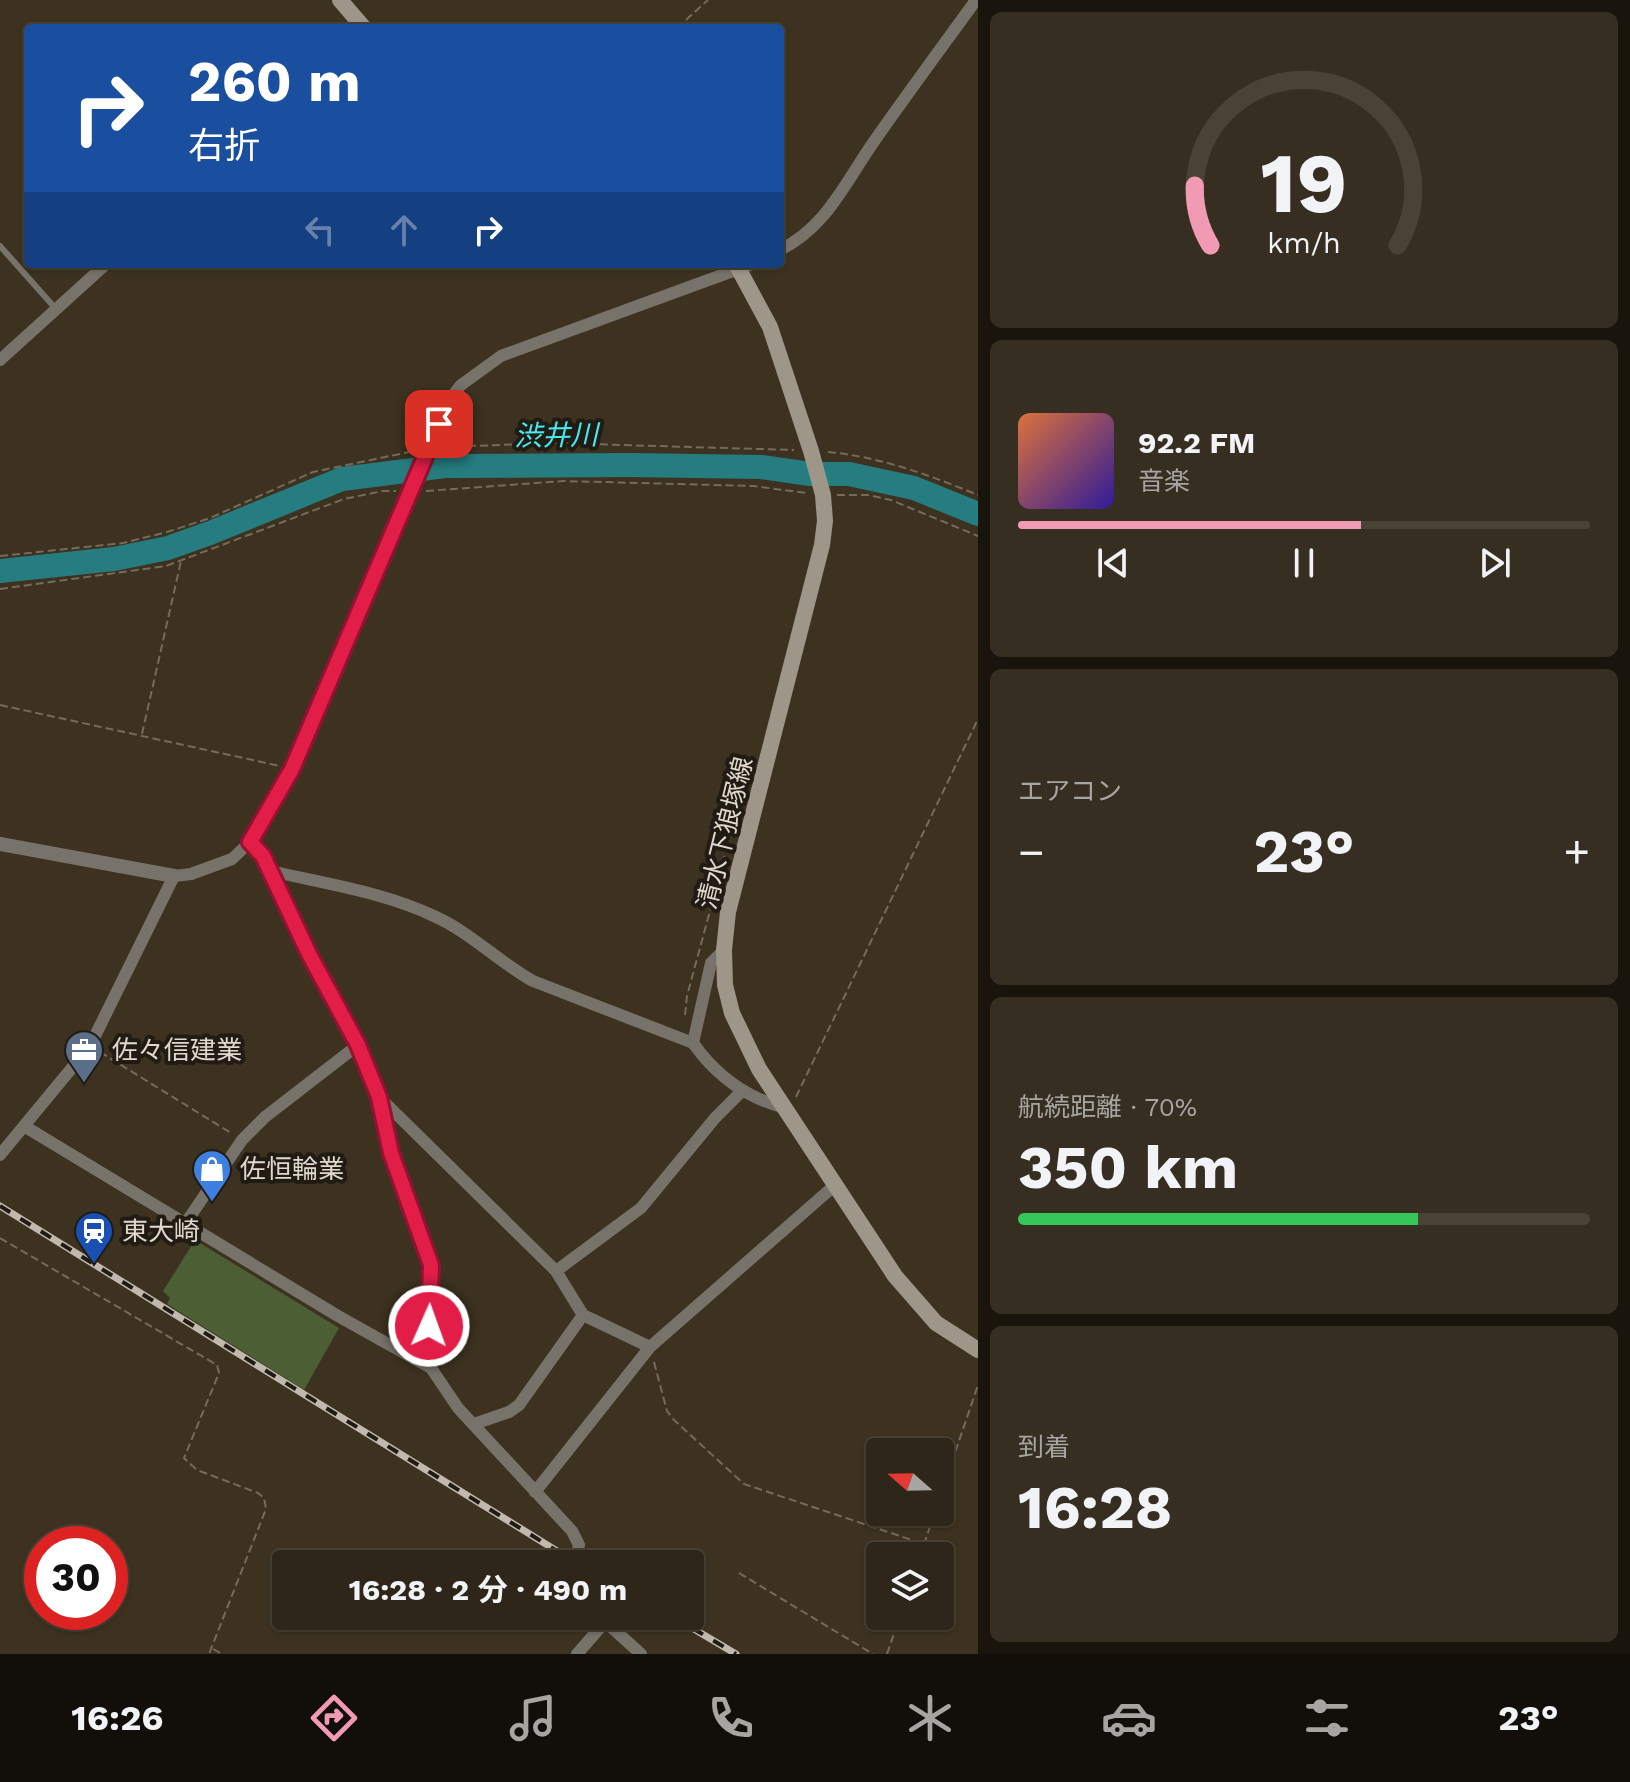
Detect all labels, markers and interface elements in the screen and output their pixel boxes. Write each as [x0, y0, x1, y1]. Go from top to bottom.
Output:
text: 260 m [188, 49, 361, 115]
icon: right [56, 56, 160, 160]
text: 右折 [188, 125, 260, 167]
text: 19 [1260, 135, 1348, 232]
icon: left [298, 208, 342, 252]
icon: ahead [382, 208, 426, 252]
icon: right [466, 208, 510, 252]
text: km/h [1267, 226, 1341, 260]
pin [405, 390, 473, 458]
icon: arrive [417, 402, 461, 446]
water label: 渋井川 [514, 418, 601, 453]
text: 92.2 FM [1138, 425, 1255, 460]
text: 音楽 [1138, 466, 1190, 496]
icon: previous [1091, 541, 1135, 585]
icon: pause [1282, 541, 1326, 585]
icon: next [1473, 541, 1517, 585]
street label: 清水下狼塚線 [692, 754, 758, 912]
text: エアコン [1018, 776, 1122, 806]
text: 23° [1253, 816, 1355, 887]
text: − [1018, 826, 1045, 878]
text: + [1563, 826, 1590, 878]
office icon: 佐々信建業 [63, 1029, 105, 1084]
place label: 佐々信建業 [112, 1035, 242, 1065]
text: 航続距離 · 70% [1018, 1092, 1197, 1122]
text: 350 km [1018, 1132, 1238, 1203]
shop icon: 佐恒輪業 [191, 1148, 233, 1203]
place label: 佐恒輪業 [240, 1154, 344, 1184]
station icon: 東大崎 [73, 1210, 115, 1265]
place label: 東大崎 [122, 1216, 200, 1246]
position arrow [387, 1284, 471, 1368]
text: 到着 [1018, 1432, 1070, 1462]
north arrow [866, 1438, 954, 1526]
map controls [866, 1438, 954, 1630]
text: 16:28 [1018, 1472, 1172, 1543]
speed limit sign: 30 [24, 1526, 128, 1630]
button: layers [866, 1542, 954, 1630]
text: 16:28 · 2 分 · 490 m [349, 1572, 627, 1607]
icon: directions [306, 1690, 362, 1746]
icon: music [505, 1690, 561, 1746]
icon: phone [703, 1690, 759, 1746]
icon: climate [902, 1690, 958, 1746]
icon: car [1101, 1690, 1157, 1746]
icon: filters [1299, 1690, 1355, 1746]
text: 16:26 [71, 1697, 164, 1739]
text: 23° [1498, 1697, 1559, 1739]

